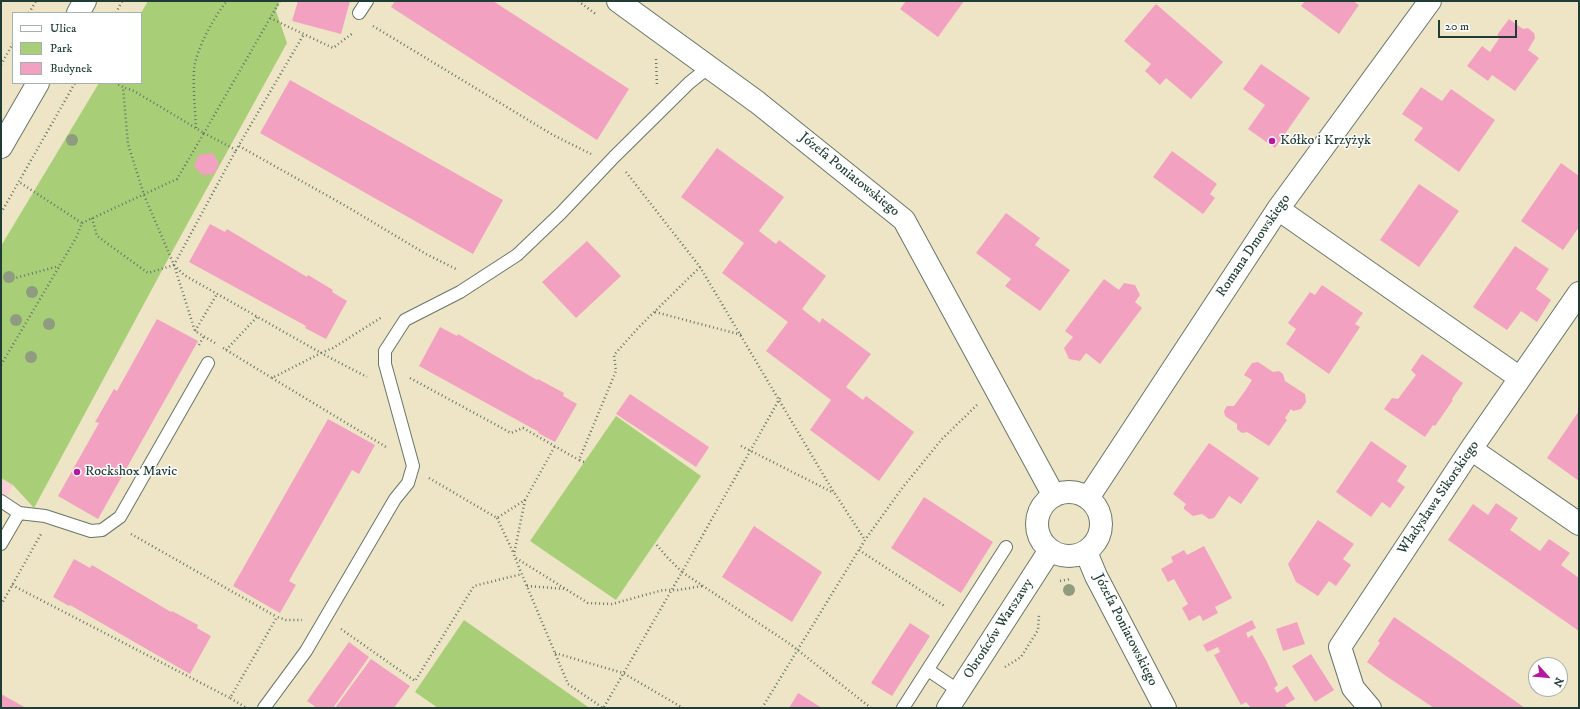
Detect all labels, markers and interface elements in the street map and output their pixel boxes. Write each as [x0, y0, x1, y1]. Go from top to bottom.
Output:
legend [12, 12, 142, 84]
scale bar [1440, 12, 1519, 38]
text: 20 m [1445, 19, 1469, 34]
text: Ulica [50, 21, 76, 36]
text: Park [50, 41, 72, 56]
text: Budynek [50, 61, 92, 76]
street label: Józefa Poniatowskiego [796, 130, 902, 220]
place label: Kółko i Krzyżyk [1280, 133, 1371, 149]
marker: Kółko i Krzyżyk [1267, 136, 1277, 146]
street label: Romana Dmowskiego [1213, 192, 1295, 300]
street label: Władysława Sikorskiego [1395, 438, 1483, 558]
place label: Rockshox Mavic [85, 464, 177, 480]
marker: Rockshox Mavic [72, 467, 82, 477]
street label: Józefa Poniatowskiego [1089, 571, 1161, 689]
street label: Obrońców Warszawy [960, 576, 1038, 682]
north arrow [1528, 657, 1568, 697]
text: N [1550, 675, 1566, 689]

